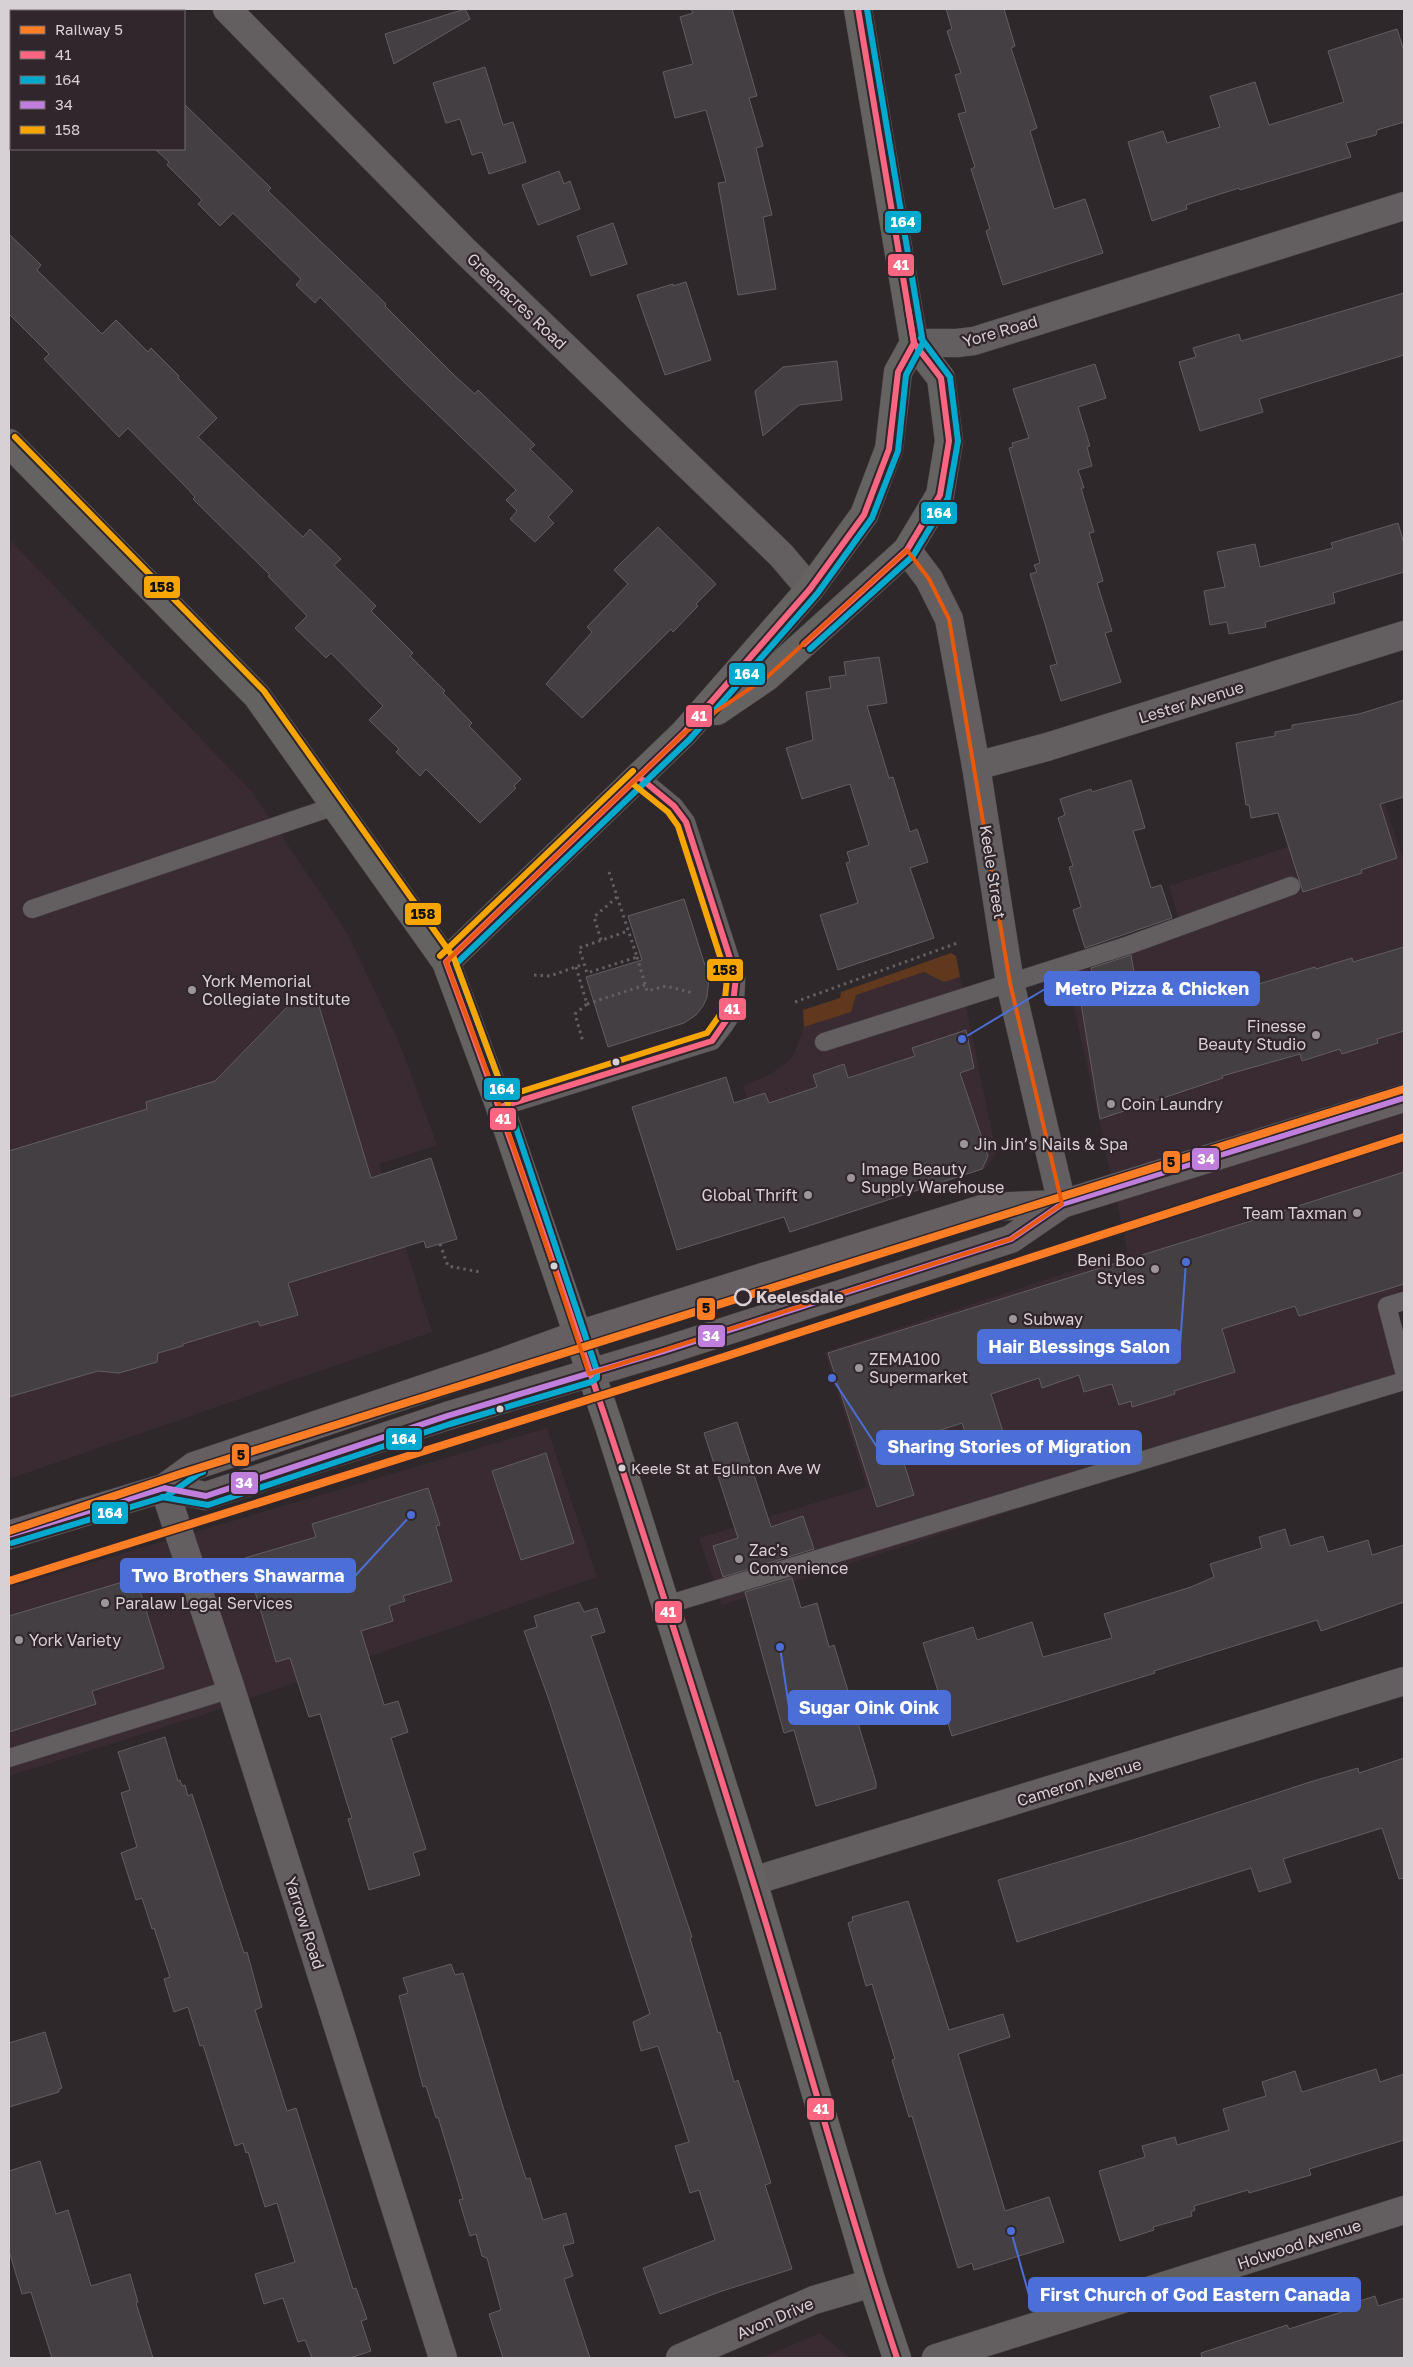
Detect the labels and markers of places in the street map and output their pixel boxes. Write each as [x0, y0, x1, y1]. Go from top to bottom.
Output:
place label: York Memorial Collegiate Institute [202, 971, 350, 1009]
callout: Metro Pizza & Chicken [1045, 972, 1259, 1005]
marker: York Memorial Collegiate Institute [186, 984, 198, 996]
place label: Finesse Beauty Studio [1198, 1016, 1306, 1054]
marker: Finesse Beauty Studio [1310, 1029, 1322, 1041]
unlabelled marker [611, 1057, 621, 1067]
place label: Coin Laundry [1121, 1094, 1223, 1114]
marker: Coin Laundry [1105, 1098, 1117, 1110]
place label: Jin Jin’s Nails & Spa [974, 1134, 1128, 1154]
marker: Jin Jin’s Nails & Spa [958, 1138, 970, 1150]
place label: Image Beauty Supply Warehouse [861, 1159, 1004, 1197]
marker: Image Beauty Supply Warehouse [845, 1172, 857, 1184]
place label: Global Thrift [701, 1185, 798, 1205]
marker: Global Thrift [802, 1189, 814, 1201]
place label: Team Taxman [1243, 1203, 1347, 1223]
marker: Team Taxman [1351, 1207, 1363, 1219]
place label: Beni Boo Styles [1077, 1250, 1145, 1288]
unlabelled marker [549, 1261, 559, 1271]
marker: Beni Boo Styles [1149, 1263, 1161, 1275]
place label: Keelesdale [756, 1287, 844, 1307]
marker: Keelesdale [734, 1288, 752, 1306]
place label: Subway [1023, 1309, 1083, 1329]
marker: Subway [1007, 1313, 1019, 1325]
callout: Hair Blessings Salon [978, 1330, 1180, 1363]
place label: ZEMA100 Supermarket [869, 1349, 968, 1387]
marker: ZEMA100 Supermarket [853, 1362, 865, 1374]
unlabelled marker [495, 1404, 505, 1414]
callout: Sharing Stories of Migration [877, 1431, 1141, 1464]
place label: Keele St at Eglinton Ave W [631, 1459, 821, 1477]
marker: Keele St at Eglinton Ave W [617, 1463, 627, 1473]
place label: Zac's Convenience [749, 1540, 848, 1578]
marker: Zac's Convenience [733, 1553, 745, 1565]
callout: Two Brothers Shawarma [121, 1559, 355, 1592]
place label: Paralaw Legal Services [115, 1593, 293, 1613]
marker: Paralaw Legal Services [99, 1597, 111, 1609]
place label: York Variety [29, 1630, 121, 1650]
marker: York Variety [13, 1634, 25, 1646]
callout: Sugar Oink Oink [789, 1691, 950, 1724]
callout: First Church of God Eastern Canada [1029, 2278, 1360, 2311]

